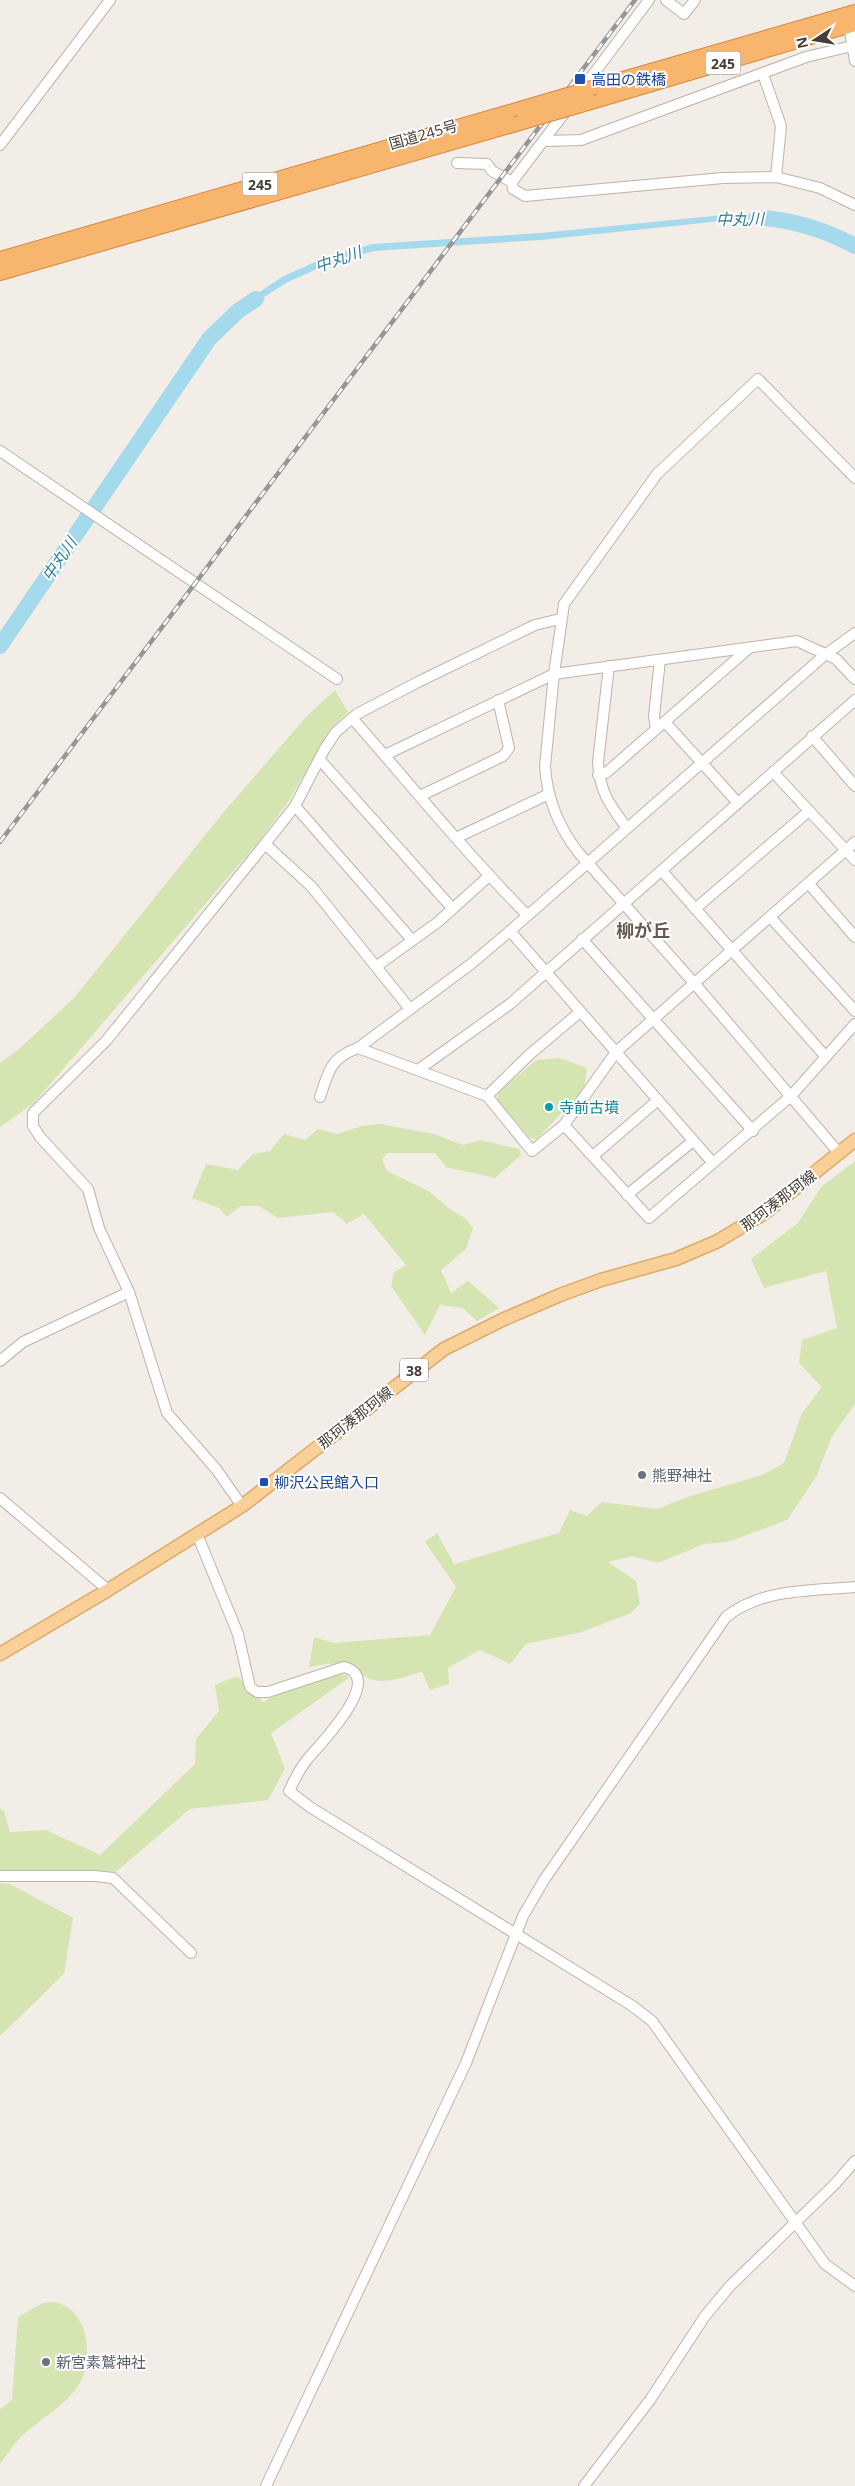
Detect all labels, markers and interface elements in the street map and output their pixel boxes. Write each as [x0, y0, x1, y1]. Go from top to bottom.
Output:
north arrow [790, 15, 840, 65]
text: N [791, 35, 812, 50]
road number: 245 [706, 52, 740, 74]
place label: 高田の鉄橋 [591, 69, 666, 89]
marker: 高田の鉄橋 [573, 72, 587, 86]
street label: 国道245号 [386, 115, 460, 153]
road number: 245 [242, 172, 278, 195]
water label: 中丸川 [716, 208, 766, 230]
water label: 中丸川 [312, 240, 366, 277]
water label: 中丸川 [36, 531, 83, 585]
district label: 柳が丘 [616, 918, 670, 942]
place label: 寺前古墳 [559, 1097, 619, 1117]
marker: 寺前古墳 [543, 1101, 555, 1113]
street label: 那珂湊那珂線 [736, 1165, 820, 1235]
road number: 38 [400, 1358, 428, 1382]
street label: 那珂湊那珂線 [313, 1381, 397, 1453]
place label: 熊野神社 [652, 1465, 712, 1485]
marker: 熊野神社 [636, 1469, 648, 1481]
place label: 柳沢公民館入口 [274, 1472, 379, 1492]
marker: 柳沢公民館入口 [258, 1476, 270, 1488]
place label: 新宮素鷲神社 [56, 2352, 146, 2372]
marker: 新宮素鷲神社 [40, 2356, 52, 2368]

